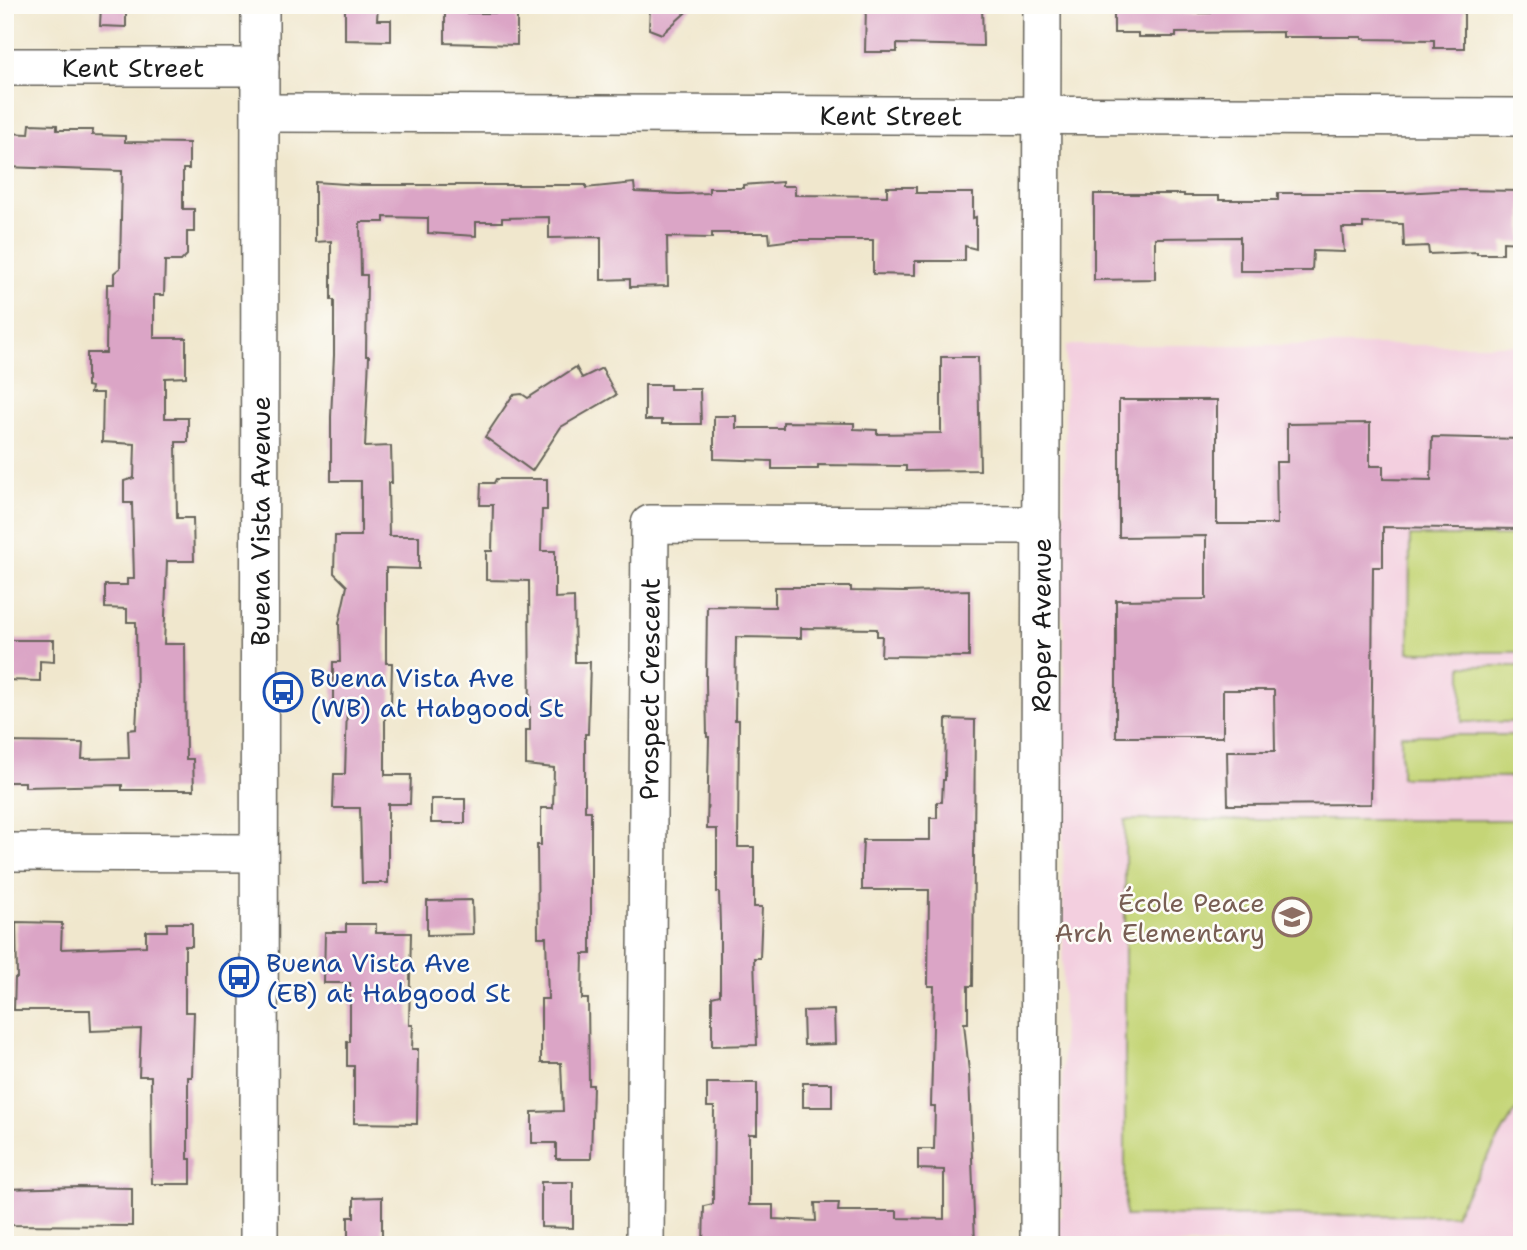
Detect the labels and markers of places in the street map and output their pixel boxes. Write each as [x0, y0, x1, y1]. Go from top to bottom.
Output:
place label: Buena Vista Ave (WB) at Habgood St [310, 660, 564, 725]
bus stop icon: Buena Vista Ave (WB) at Habgood St [262, 671, 304, 713]
place label: École Peace Arch Elementary [1054, 885, 1265, 950]
school or university icon: École Peace Arch Elementary [1271, 896, 1313, 938]
place label: Buena Vista Ave (EB) at Habgood St [266, 945, 511, 1010]
bus stop icon: Buena Vista Ave (EB) at Habgood St [218, 956, 260, 998]

